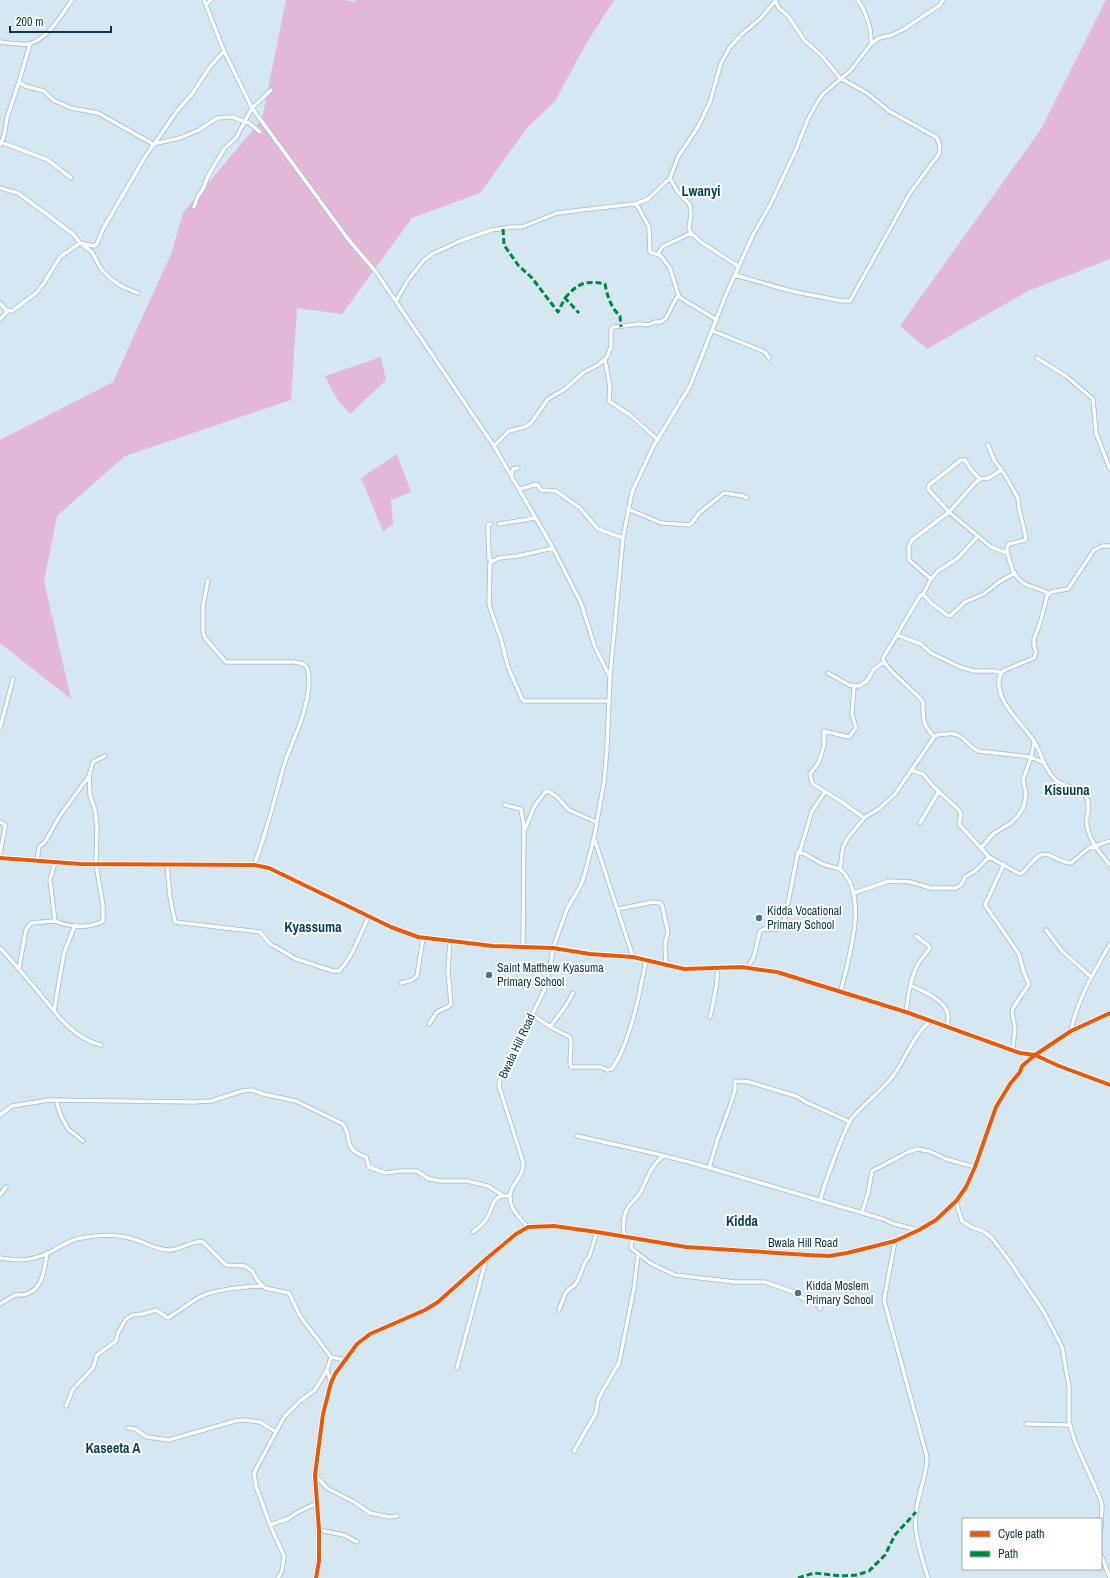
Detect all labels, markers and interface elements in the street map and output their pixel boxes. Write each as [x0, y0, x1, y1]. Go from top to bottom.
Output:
scale bar [10, 8, 111, 34]
text: 200 m [16, 14, 43, 30]
district label: Lwanyi [682, 182, 720, 200]
district label: Kisuuna [1044, 781, 1090, 799]
place label: Kidda Vocational Primary School [767, 903, 841, 933]
marker: Kidda Vocational Primary School [754, 913, 764, 923]
district label: Kyassuma [284, 918, 342, 936]
place label: Saint Matthew Kyasuma Primary School [497, 960, 604, 990]
marker: Saint Matthew Kyasuma Primary School [484, 970, 494, 980]
street label: Bwala Hill Road [495, 1011, 539, 1081]
district label: Kidda [726, 1212, 759, 1230]
street label: Bwala Hill Road [768, 1235, 838, 1251]
place label: Kidda Moslem Primary School [806, 1278, 873, 1308]
marker: Kidda Moslem Primary School [793, 1288, 803, 1298]
district label: Kaseeta A [85, 1439, 141, 1457]
legend [962, 1518, 1102, 1570]
text: Cycle path [998, 1526, 1045, 1542]
text: Path [998, 1546, 1018, 1562]

